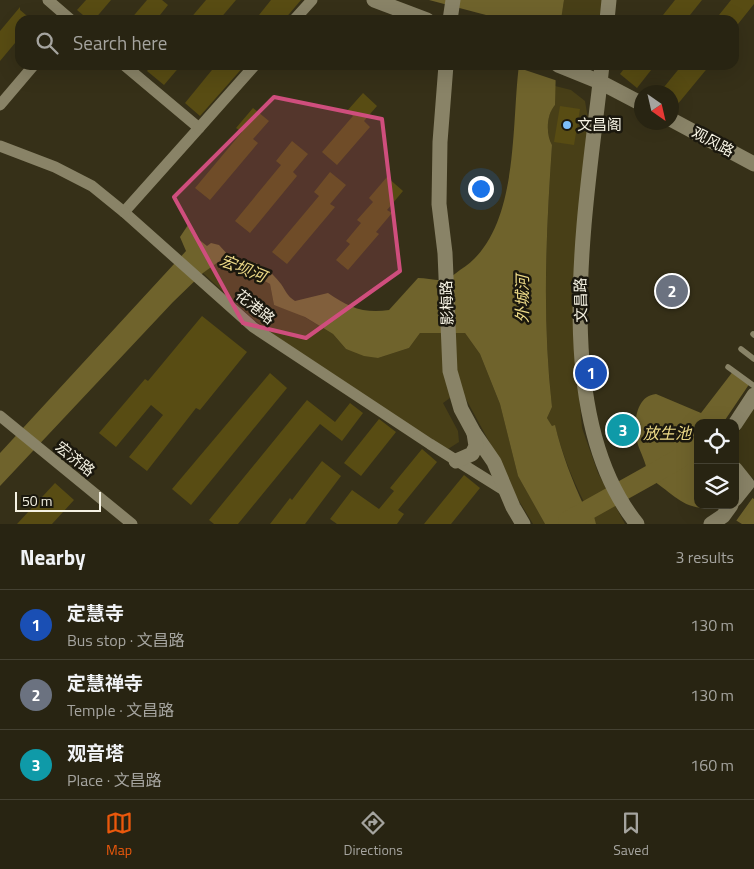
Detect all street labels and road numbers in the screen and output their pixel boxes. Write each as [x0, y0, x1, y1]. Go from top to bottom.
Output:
street label: 观风路 [688, 121, 739, 162]
street label: 文昌路 [569, 277, 592, 323]
street label: 影梅路 [434, 280, 459, 326]
street label: 花港路 [231, 284, 280, 330]
street label: 宏济路 [51, 436, 100, 482]

